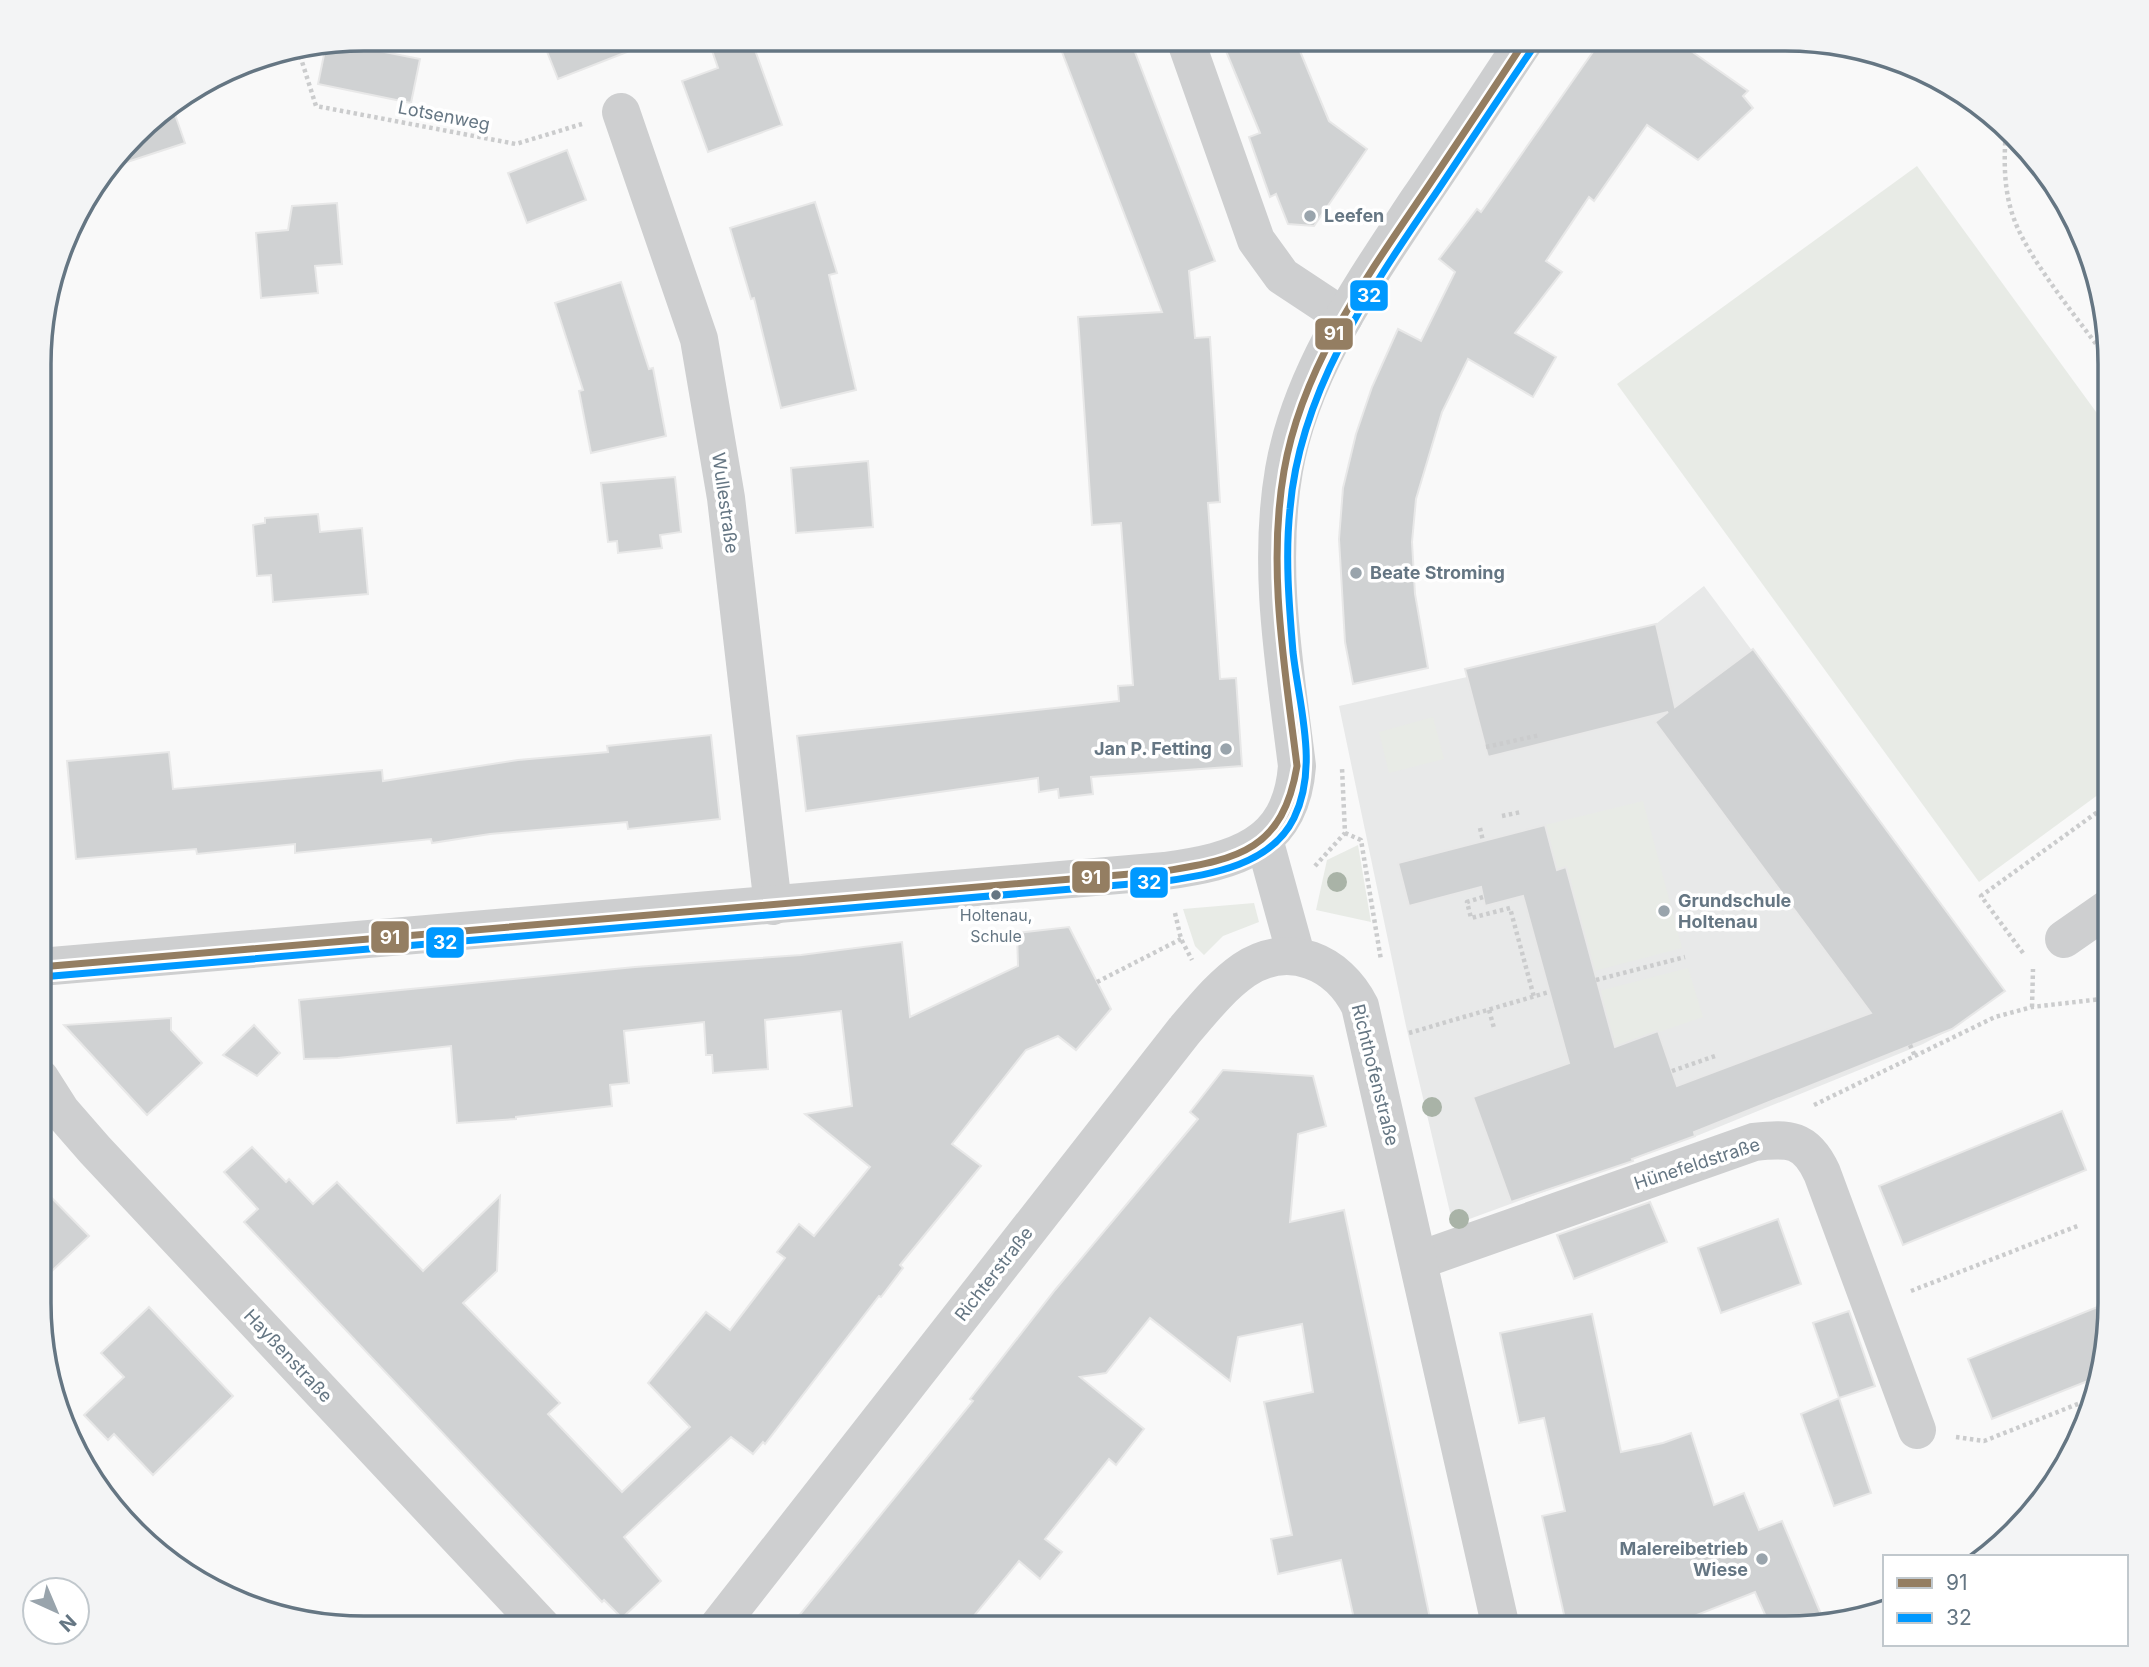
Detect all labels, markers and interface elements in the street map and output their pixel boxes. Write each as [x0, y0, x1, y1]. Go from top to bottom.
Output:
street label: Lotsenweg [396, 96, 492, 135]
place label: Leefen [1324, 205, 1384, 226]
marker: Leefen [1302, 208, 1318, 224]
line badge: 32 [1349, 279, 1389, 312]
text: 32 [1357, 284, 1381, 307]
line badge: 91 [1314, 317, 1354, 351]
text: 91 [1324, 322, 1344, 345]
street label: Wullestraße [708, 451, 743, 555]
place label: Beate Stroming [1370, 562, 1505, 583]
marker: Beate Stroming [1348, 565, 1364, 581]
place label: Jan P. Fetting [1094, 738, 1212, 759]
marker: Jan P. Fetting [1218, 741, 1234, 757]
line badge: 91 [1071, 860, 1111, 894]
text: 91 [1081, 866, 1101, 889]
line badge: 32 [1129, 866, 1169, 899]
text: 32 [1137, 871, 1161, 894]
marker: Holtenau, Schule [989, 888, 1003, 902]
place label: Grundschule Holtenau [1678, 890, 1792, 932]
marker: Grundschule Holtenau [1656, 903, 1672, 919]
place label: Holtenau, Schule [960, 905, 1032, 946]
line badge: 91 [370, 920, 410, 954]
text: 91 [380, 926, 400, 949]
line badge: 32 [425, 926, 465, 959]
text: 32 [433, 931, 457, 954]
street label: Richthofenstraße [1348, 1002, 1403, 1148]
street label: Hünefeldstraße [1631, 1133, 1762, 1194]
street label: Richterstraße [950, 1222, 1037, 1325]
street label: Hayßenstraße [240, 1305, 337, 1407]
place label: Malereibetrieb Wiese [1620, 1538, 1748, 1580]
marker: Malereibetrieb Wiese [1754, 1551, 1770, 1567]
legend [1883, 1555, 2128, 1646]
text: 91 [1946, 1570, 1968, 1595]
north arrow [21, 1576, 91, 1646]
text: 32 [1946, 1605, 1972, 1630]
text: N [54, 1610, 81, 1636]

